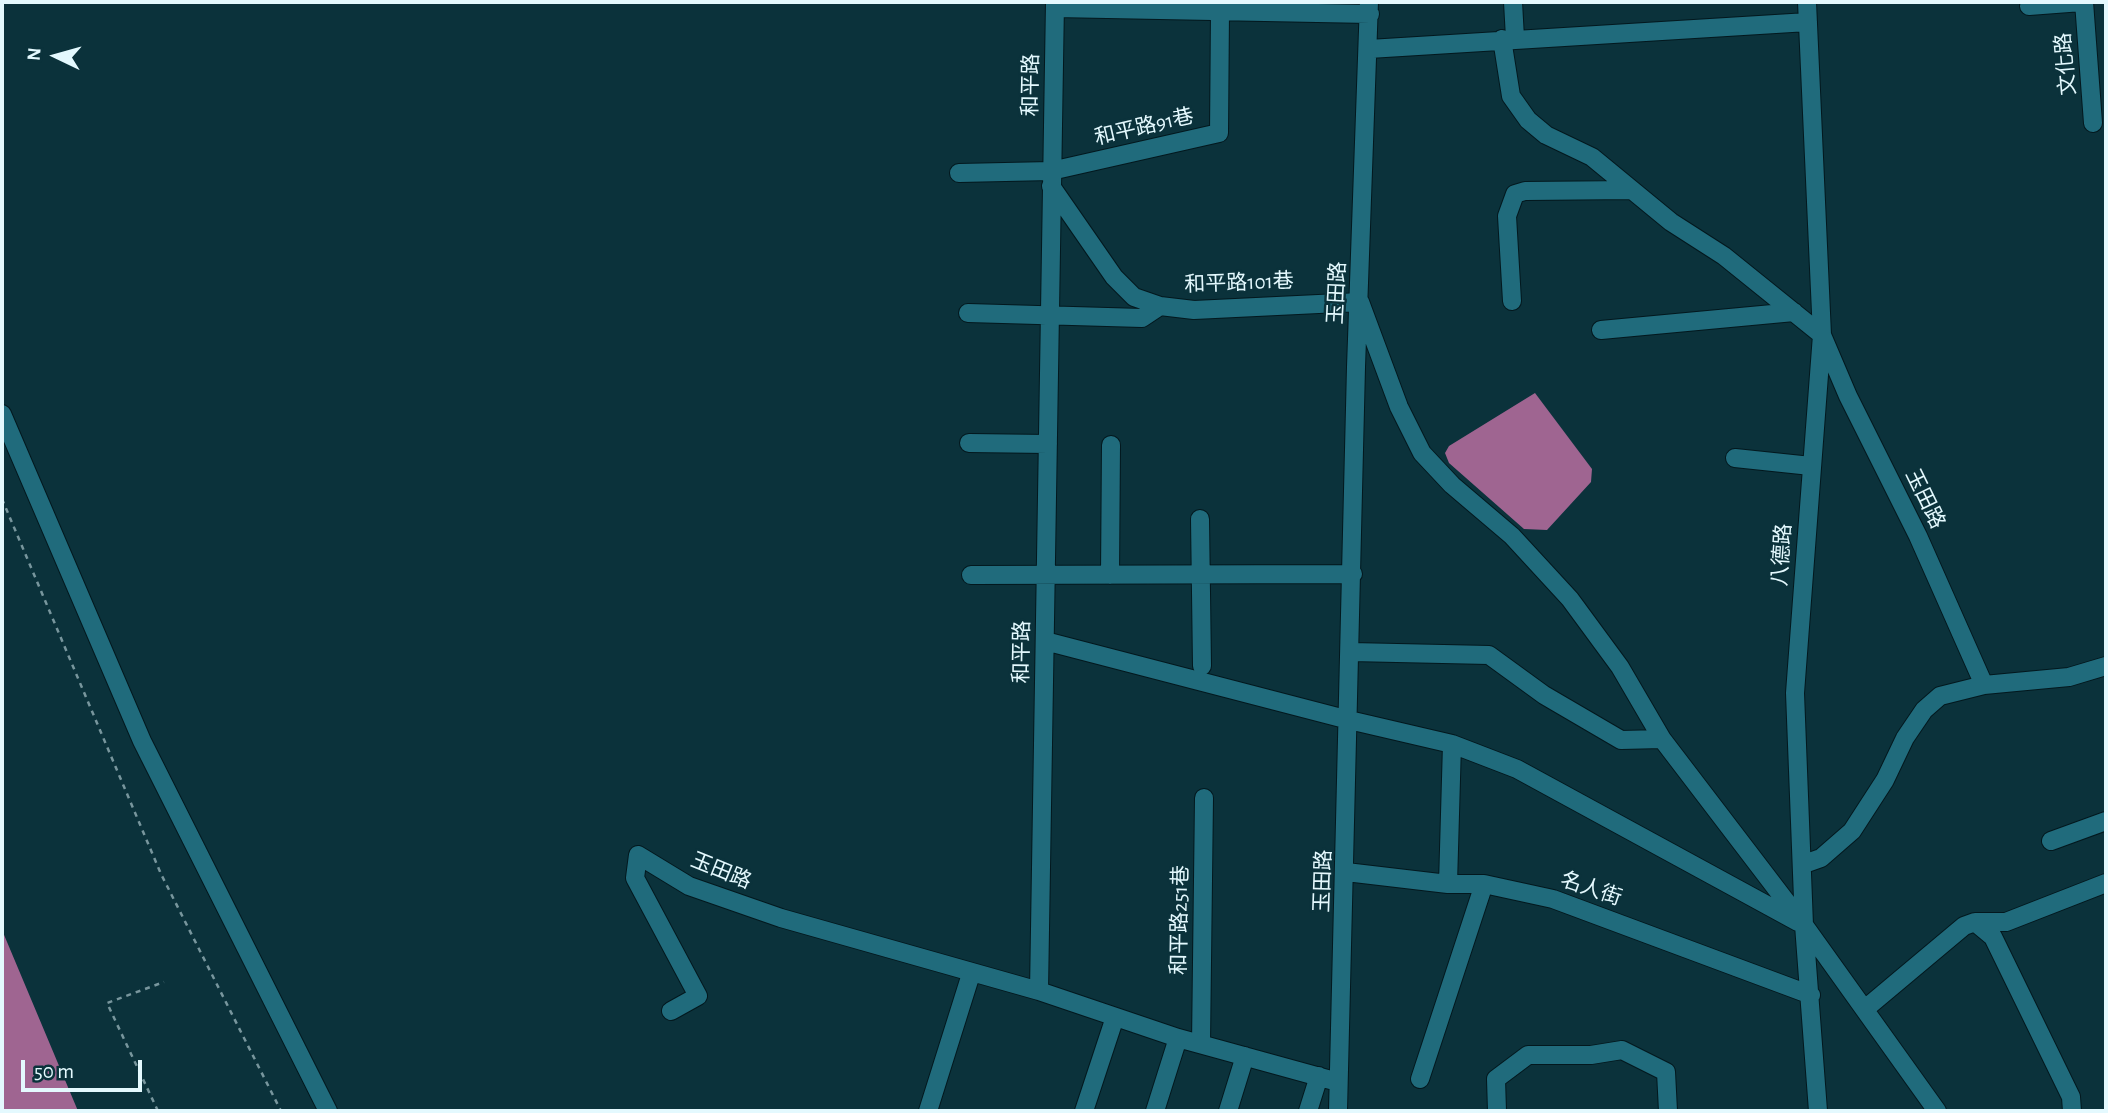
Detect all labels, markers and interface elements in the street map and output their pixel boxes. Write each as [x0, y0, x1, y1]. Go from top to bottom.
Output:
north arrow [21, 21, 91, 91]
street label: 文化路 [2051, 32, 2081, 96]
text: N [25, 47, 45, 62]
street label: 和平路 [1018, 53, 1044, 117]
street label: 和平路91巷 [1092, 103, 1196, 151]
street label: 玉田路 [1323, 261, 1351, 325]
street label: 和平路101巷 [1184, 268, 1294, 298]
street label: 玉田路 [1900, 465, 1950, 533]
street label: 八德路 [1767, 523, 1797, 587]
street label: 和平路 [1009, 620, 1035, 684]
street label: 玉田路 [687, 848, 755, 894]
street label: 玉田路 [1309, 849, 1337, 913]
street label: 和平路251巷 [1166, 865, 1194, 975]
street label: 名人街 [1557, 867, 1625, 911]
scale bar [24, 1046, 145, 1090]
text: 50 m [34, 1061, 74, 1082]

